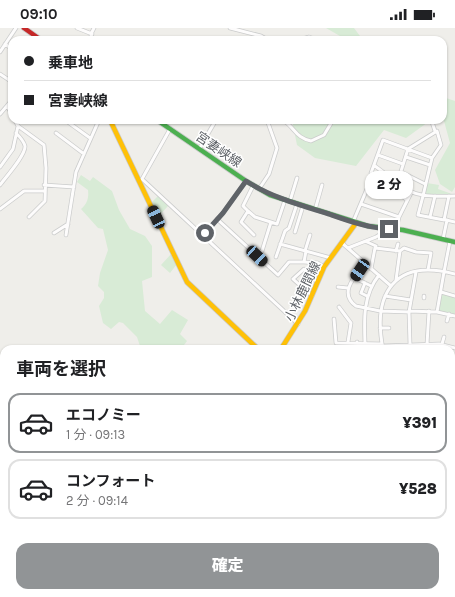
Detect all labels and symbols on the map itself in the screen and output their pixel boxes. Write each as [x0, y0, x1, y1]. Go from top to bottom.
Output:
street label: 宮妻峡線 [193, 129, 244, 170]
callout: 2 分 [365, 171, 413, 199]
car [145, 204, 167, 230]
route end [380, 220, 398, 238]
route start [196, 224, 214, 242]
car [244, 243, 270, 269]
car [348, 257, 372, 283]
street label: 小林鹿間線 [281, 259, 323, 324]

